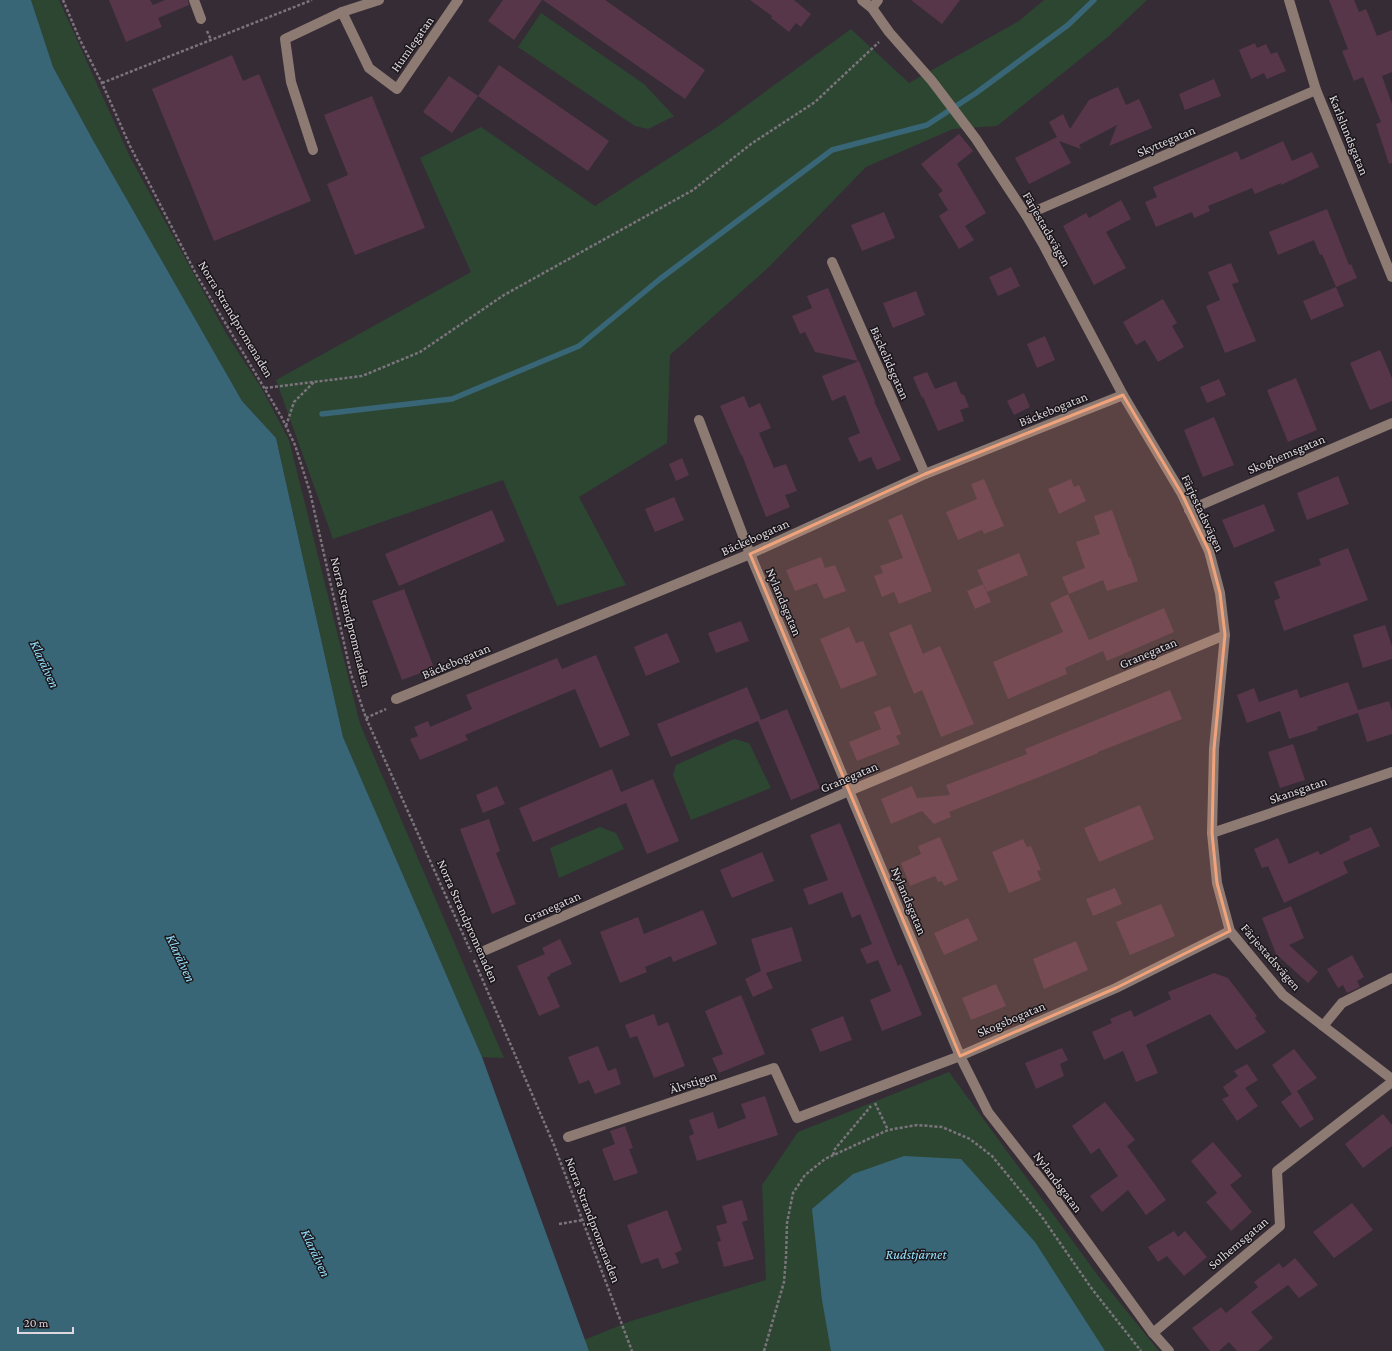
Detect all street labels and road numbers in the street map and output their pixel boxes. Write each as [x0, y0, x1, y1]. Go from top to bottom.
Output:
street label: Humlegatan [387, 13, 437, 75]
street label: Karlslundsgatan [1326, 93, 1372, 177]
street label: Skyttegatan [1135, 122, 1197, 160]
street label: Färjestadsvägen [1019, 189, 1074, 270]
street label: Norra Strandpromenaden [195, 258, 277, 380]
street label: Bäckelidsgatan [867, 324, 913, 402]
street label: Bäckebogatan [1016, 388, 1090, 430]
street label: Skoghemsgatan [1245, 431, 1327, 477]
street label: Färjestadsvägen [1178, 472, 1228, 555]
street label: Bäckebogatan [719, 515, 791, 559]
street label: Norra Strandpromenaden [328, 556, 374, 688]
street label: Nylandsgatan [763, 566, 805, 638]
street label: Granegatan [1117, 634, 1179, 672]
street label: Bäckebogatan [420, 640, 492, 682]
street label: Granegatan [818, 758, 880, 796]
street label: Skansgatan [1267, 773, 1329, 807]
street label: Norra Strandpromenaden [434, 857, 502, 985]
street label: Nylandsgatan [888, 865, 930, 937]
street label: Granegatan [521, 888, 583, 926]
street label: Färjestadsvägen [1237, 920, 1304, 994]
street label: Skogsbogatan [975, 998, 1047, 1040]
street label: Älvstigen [668, 1067, 718, 1097]
street label: Nylandsgatan [1030, 1149, 1086, 1215]
street label: Norra Strandpromenaden [562, 1155, 624, 1285]
street label: Solhemsgatan [1205, 1214, 1271, 1272]

